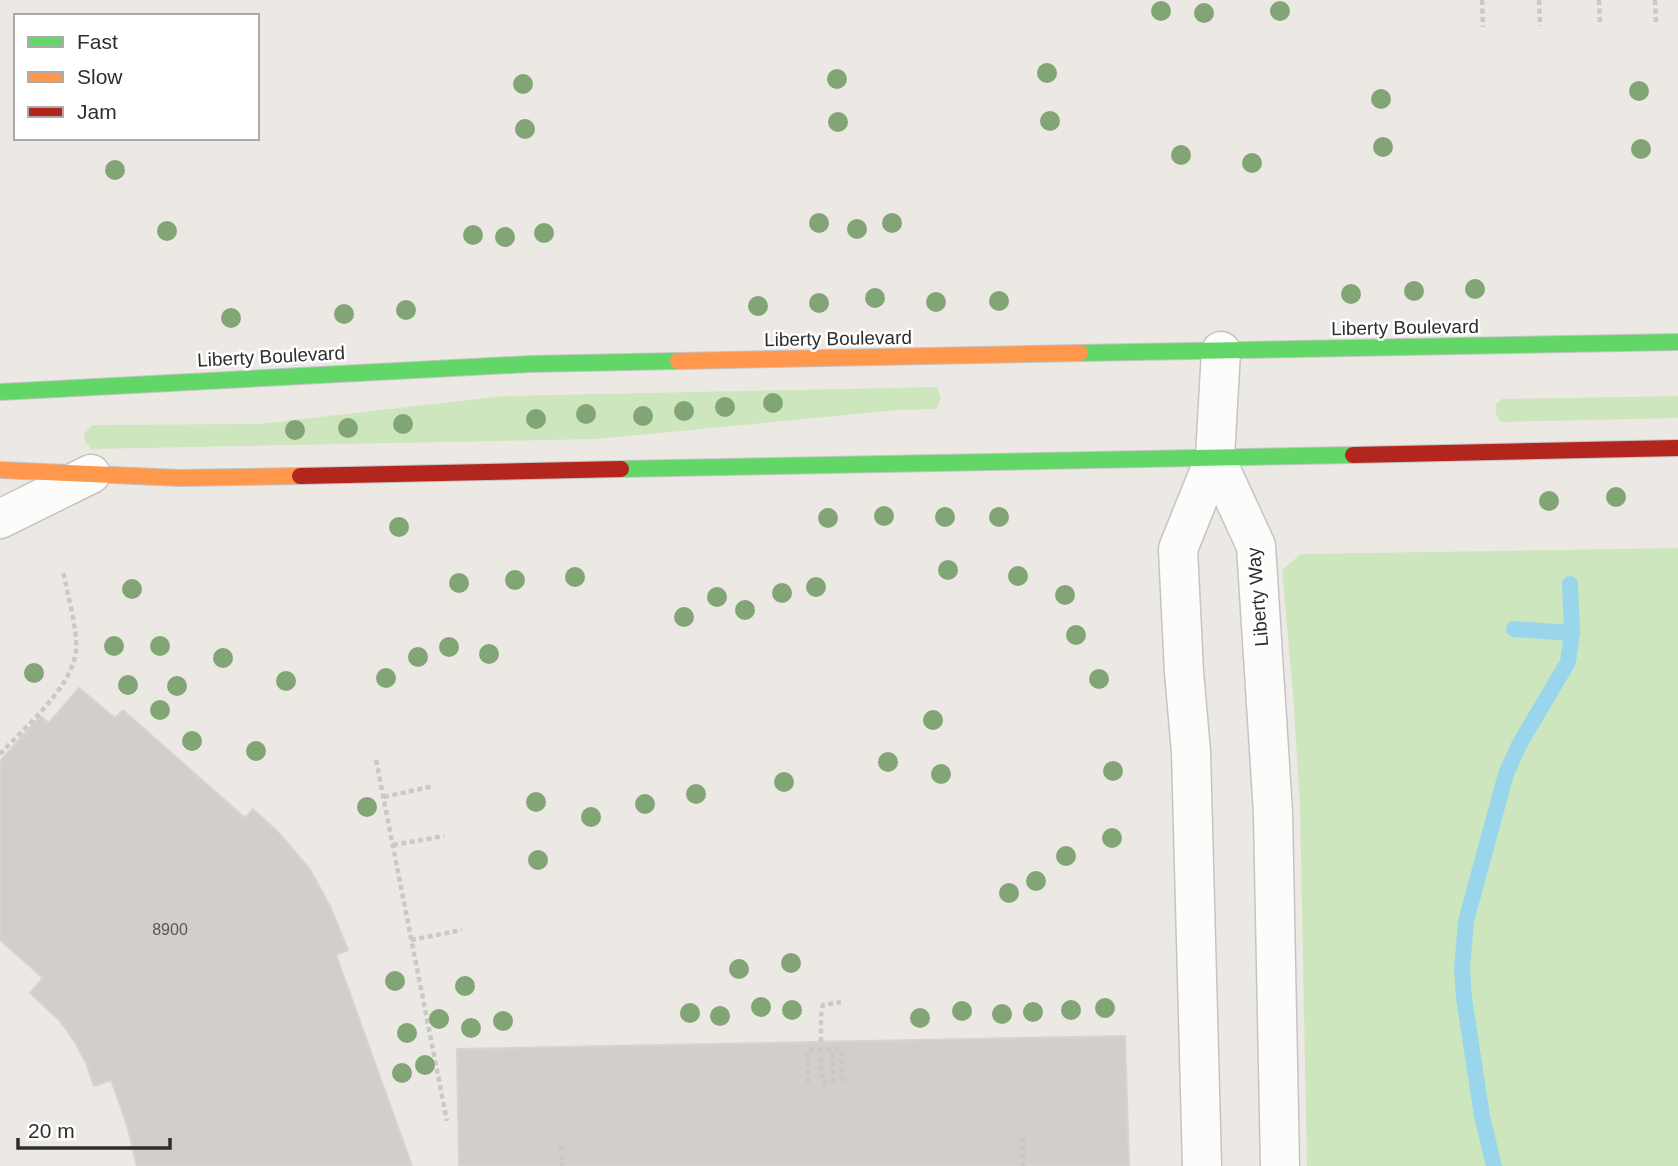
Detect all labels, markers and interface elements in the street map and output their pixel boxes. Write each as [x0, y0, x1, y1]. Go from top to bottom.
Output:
legend [14, 14, 259, 140]
text: Fast [77, 30, 118, 53]
text: Slow [77, 65, 123, 88]
text: Jam [77, 100, 117, 123]
street label: Liberty Boulevard [1331, 316, 1479, 339]
street label: Liberty Boulevard [764, 327, 912, 350]
street label: Liberty Boulevard [197, 342, 345, 371]
street label: Liberty Way [1243, 546, 1272, 647]
house number: 8900 [152, 921, 188, 938]
scale bar [18, 1106, 170, 1150]
text: 20 m [28, 1119, 75, 1142]

